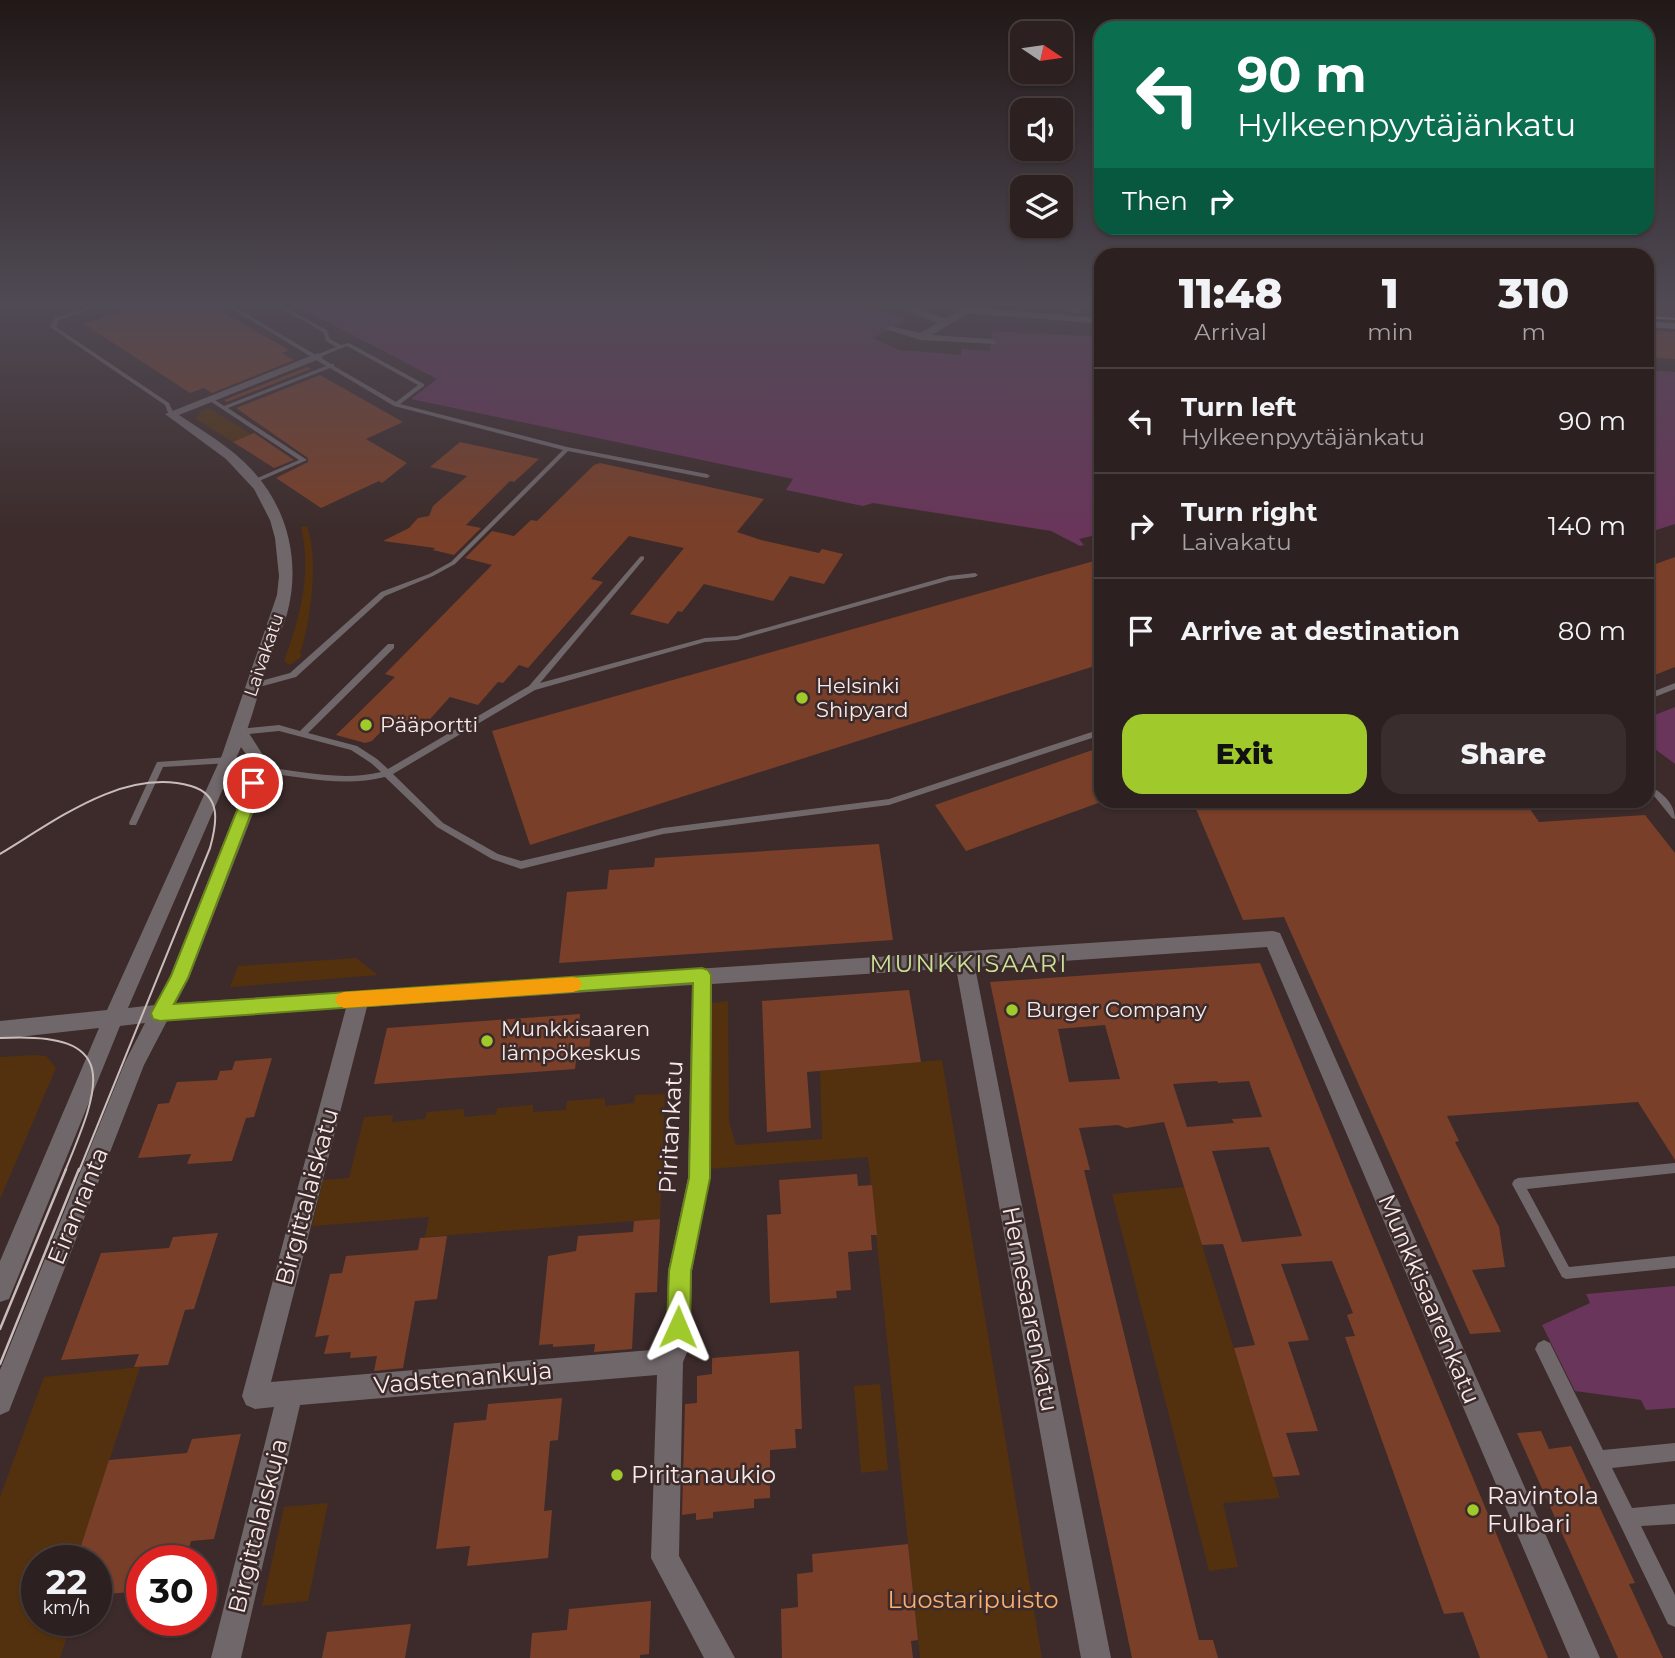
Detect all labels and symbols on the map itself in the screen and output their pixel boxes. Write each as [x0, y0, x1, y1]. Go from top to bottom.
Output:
north arrow [1010, 21, 1073, 84]
street label: Laivakatu [239, 610, 289, 700]
place label: Helsinki Shipyard [816, 673, 908, 722]
marker: Helsinki Shipyard [794, 690, 810, 706]
place label: Pääportti [380, 712, 478, 737]
marker: Pääportti [358, 717, 374, 733]
pin [223, 753, 283, 813]
district label: MUNKKISAARI [870, 949, 1068, 978]
place label: Burger Company [1026, 997, 1207, 1022]
marker: Burger Company [1004, 1002, 1020, 1018]
place label: Munkkisaaren lämpökeskus [501, 1016, 650, 1065]
marker: Munkkisaaren lämpökeskus [479, 1033, 495, 1049]
street label: Piritankatu [653, 1060, 688, 1194]
street label: Birgittalaiskatu [269, 1105, 344, 1289]
street label: Eiranranta [41, 1143, 114, 1269]
street label: Munkkisaarenkatu [1372, 1190, 1487, 1408]
street label: Hernesaarenkatu [996, 1204, 1065, 1414]
position arrow [641, 1290, 715, 1364]
street label: Vadstenankuja [373, 1355, 553, 1400]
street label: Birgittalaiskuja [222, 1435, 293, 1616]
place label: Piritanaukio [631, 1460, 776, 1489]
marker: Piritanaukio [609, 1467, 625, 1483]
place label: Ravintola Fulbari [1487, 1481, 1599, 1538]
marker: Ravintola Fulbari [1465, 1502, 1481, 1518]
speed limit sign: 30 [126, 1545, 217, 1636]
park label: Luostaripuisto [887, 1585, 1059, 1614]

